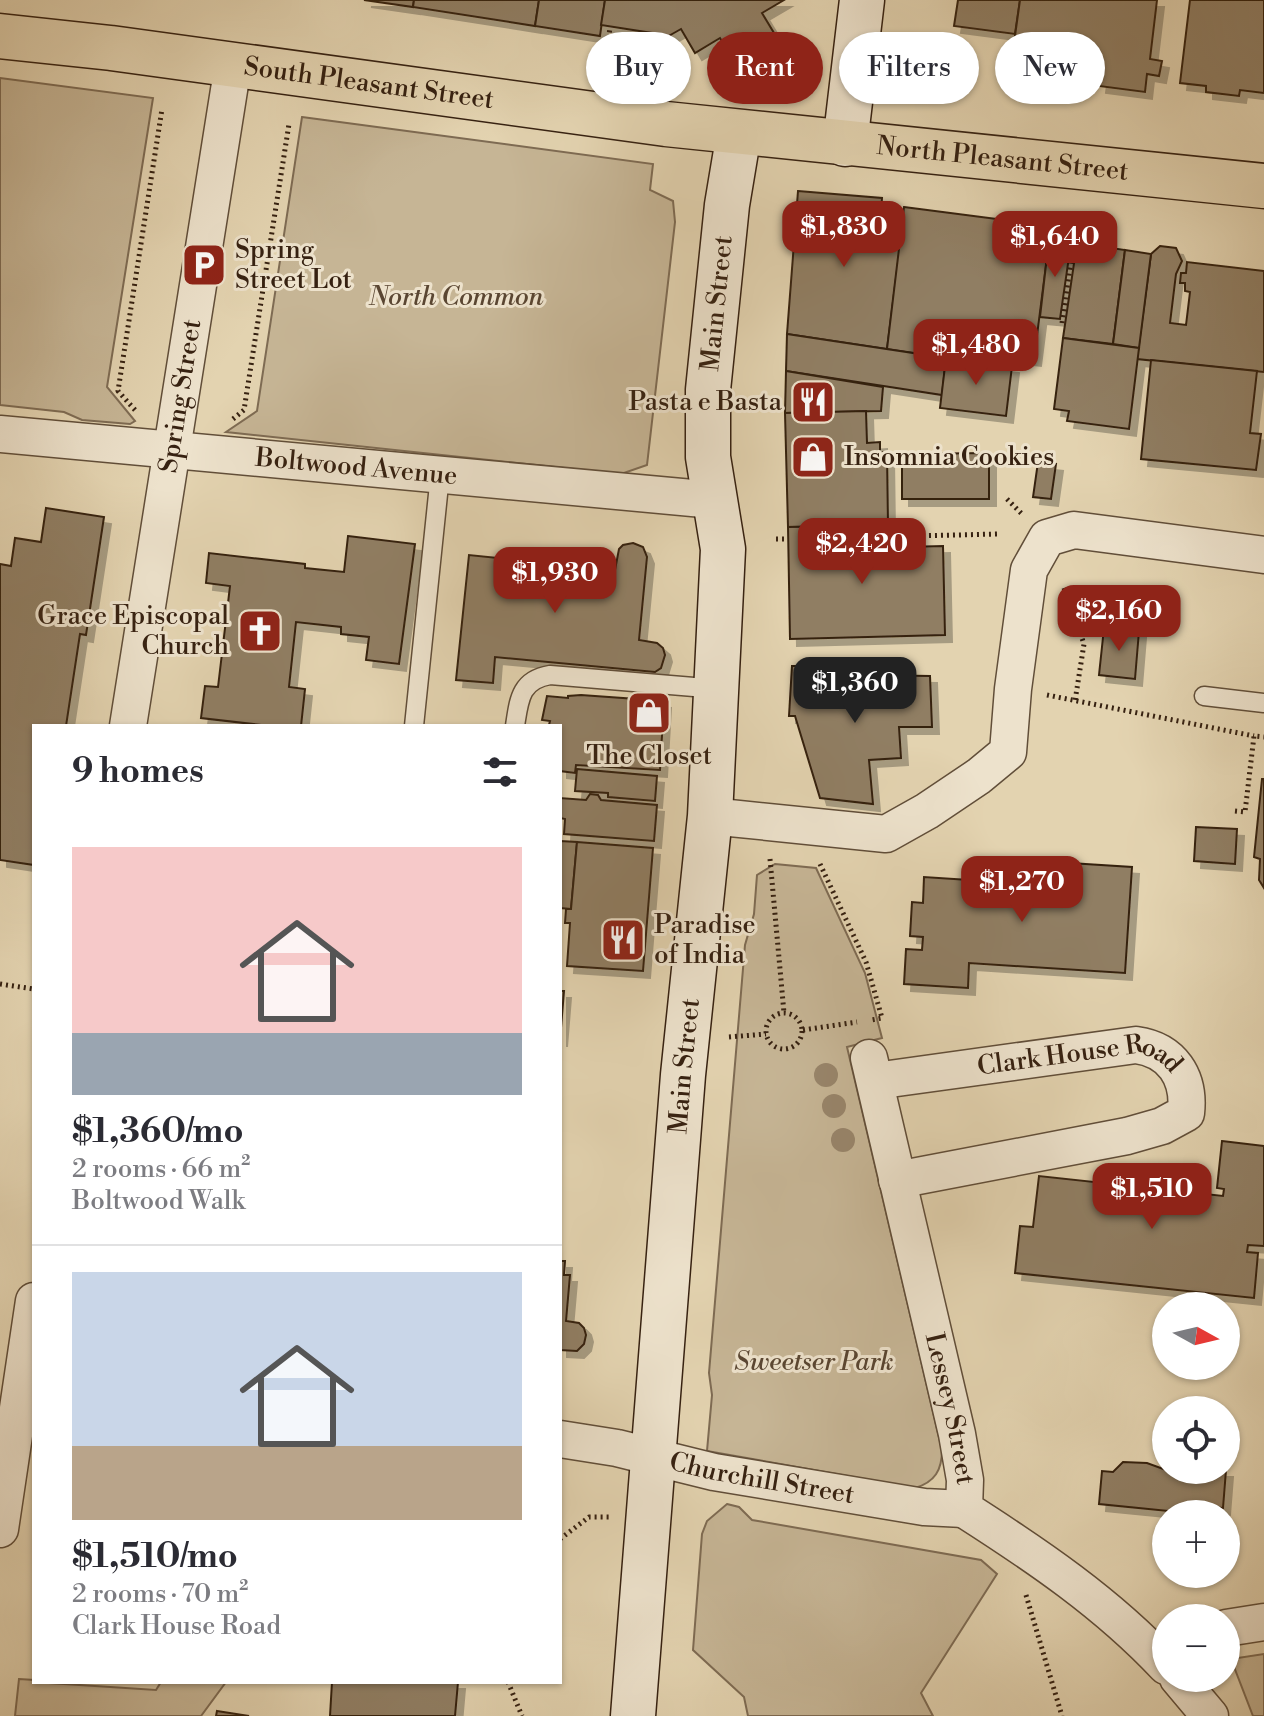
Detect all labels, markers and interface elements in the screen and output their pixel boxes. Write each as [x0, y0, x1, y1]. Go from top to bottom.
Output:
chip: Buy [586, 32, 691, 104]
chip: Rent [707, 32, 823, 104]
chip: Filters [839, 32, 979, 104]
chip: New [995, 32, 1105, 104]
street label: South Pleasant Street [242, 50, 496, 116]
street label: North Pleasant Street [875, 130, 1130, 188]
pin: $1,830 [779, 201, 909, 269]
text: $1,830 [800, 211, 888, 243]
pin: $1,640 [990, 211, 1120, 279]
text: $1,640 [1010, 221, 1100, 253]
place label: Spring Street Lot [235, 234, 352, 296]
street label: Main Street [694, 234, 740, 373]
parking icon: Spring Street Lot [180, 241, 228, 289]
park label: North Common [368, 281, 544, 313]
street label: Spring Street [152, 317, 208, 475]
pin: $1,480 [911, 319, 1041, 387]
text: $1,480 [931, 329, 1021, 361]
restaurant icon: Pasta e Basta [789, 378, 837, 426]
place label: Pasta e Basta [628, 386, 783, 418]
shop icon: Insomnia Cookies [789, 433, 837, 481]
place label: Insomnia Cookies [844, 441, 1054, 473]
street label: Boltwood Avenue [253, 442, 459, 492]
pin: $2,420 [797, 518, 927, 586]
text: $2,420 [816, 528, 908, 560]
pin: $1,930 [490, 547, 620, 615]
text: $1,930 [511, 557, 599, 589]
pin: $2,160 [1054, 585, 1184, 653]
text: $2,160 [1076, 595, 1162, 627]
place label: Grace Episcopal Church [37, 600, 229, 662]
church icon: Grace Episcopal Church [236, 607, 284, 655]
pin: $1,360 [790, 657, 920, 725]
text: $1,360 [811, 667, 899, 699]
shop icon: The Closet [625, 689, 673, 737]
place label: The Closet [586, 740, 712, 772]
icon: filters [478, 750, 522, 794]
text: 9 homes [72, 751, 204, 793]
pin: $1,270 [957, 856, 1087, 924]
text: $1,270 [979, 866, 1065, 898]
icon: home [225, 899, 369, 1043]
place label: Paradise of India [654, 909, 756, 971]
restaurant icon: Paradise of India [599, 916, 647, 964]
street label: Main Street [662, 997, 707, 1135]
street label: Clark House Road [975, 1028, 1190, 1083]
text: $1,360/mo [72, 1111, 243, 1153]
text: 2 rooms · 66 m² [72, 1153, 250, 1185]
pin: $1,510 [1087, 1163, 1217, 1231]
text: $1,510 [1111, 1173, 1193, 1205]
text: Boltwood Walk [72, 1185, 245, 1217]
north arrow [1152, 1292, 1240, 1380]
map controls [1152, 1292, 1240, 1692]
icon: home [225, 1324, 369, 1468]
street label: Lessey Street [918, 1329, 982, 1487]
park label: Sweetser Park [734, 1346, 894, 1378]
button: locate [1152, 1396, 1240, 1484]
street label: Churchill Street [666, 1446, 857, 1511]
button: + [1152, 1500, 1240, 1588]
text: $1,510/mo [72, 1536, 238, 1578]
text: 2 rooms · 70 m² [72, 1578, 248, 1610]
button: − [1152, 1604, 1240, 1692]
text: Clark House Road [72, 1610, 281, 1642]

